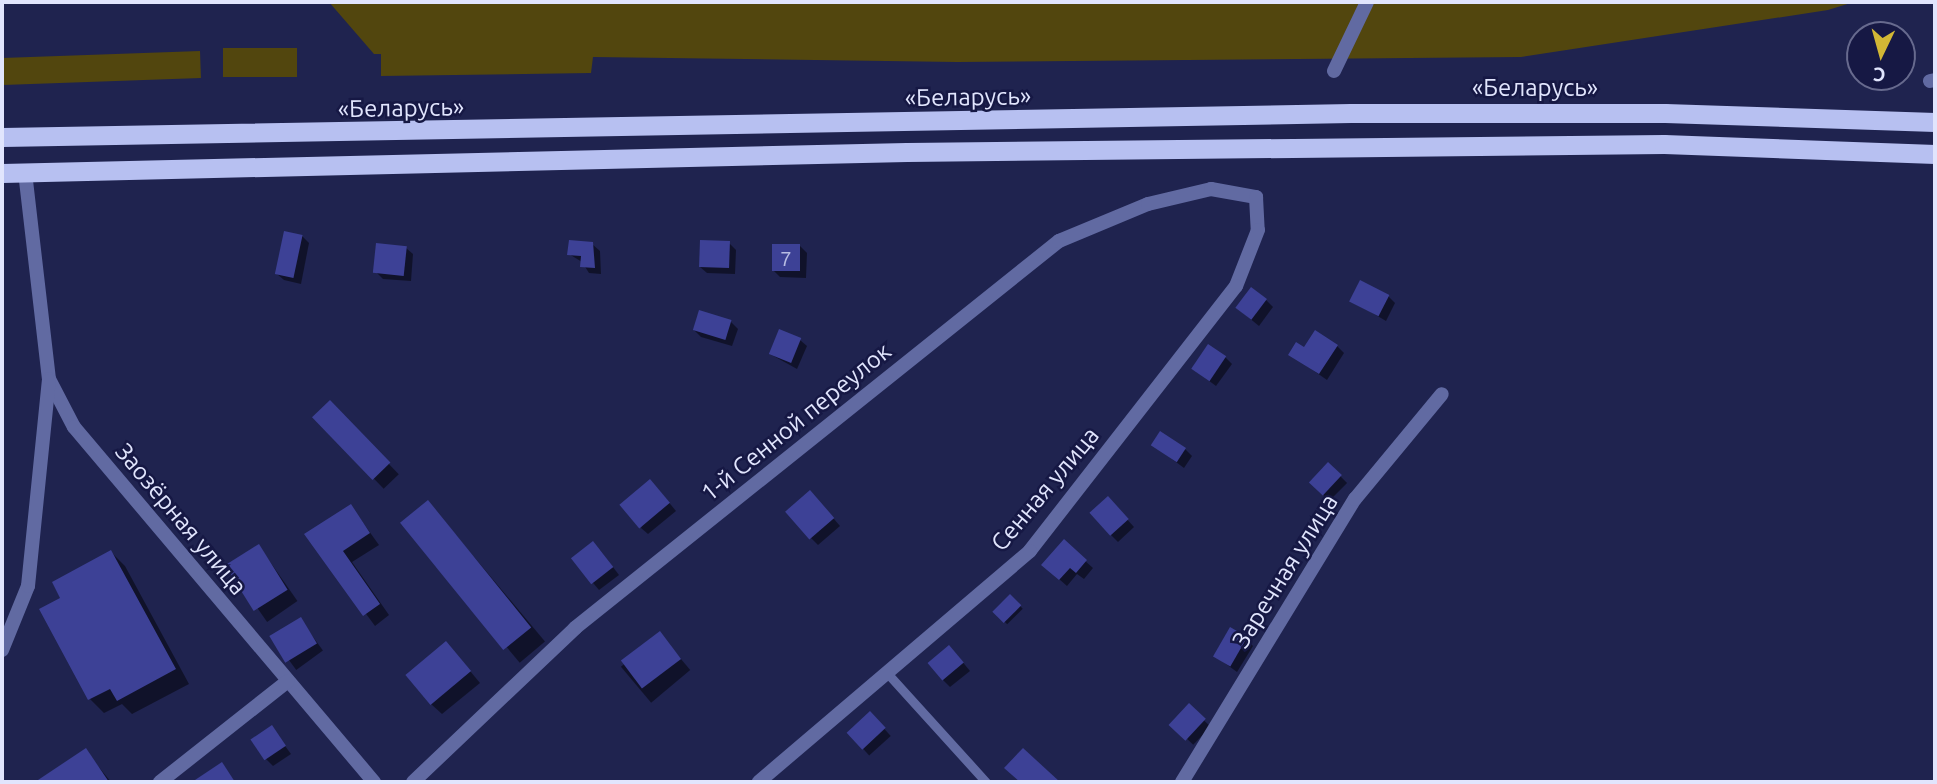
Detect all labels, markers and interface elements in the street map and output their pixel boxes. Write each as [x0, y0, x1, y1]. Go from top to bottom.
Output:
north arrow [1846, 21, 1916, 91]
text: С [1872, 63, 1886, 86]
street label: «Беларусь» [1472, 74, 1598, 102]
street label: «Беларусь» [905, 82, 1031, 112]
street label: «Беларусь» [338, 93, 464, 123]
house number: 7 [780, 245, 792, 271]
street label: 1-й Сенной переулок [695, 337, 897, 507]
street label: Сенная улица [985, 421, 1105, 557]
street label: Заозёрная улица [109, 437, 253, 601]
street label: Заречная улица [1226, 489, 1344, 653]

